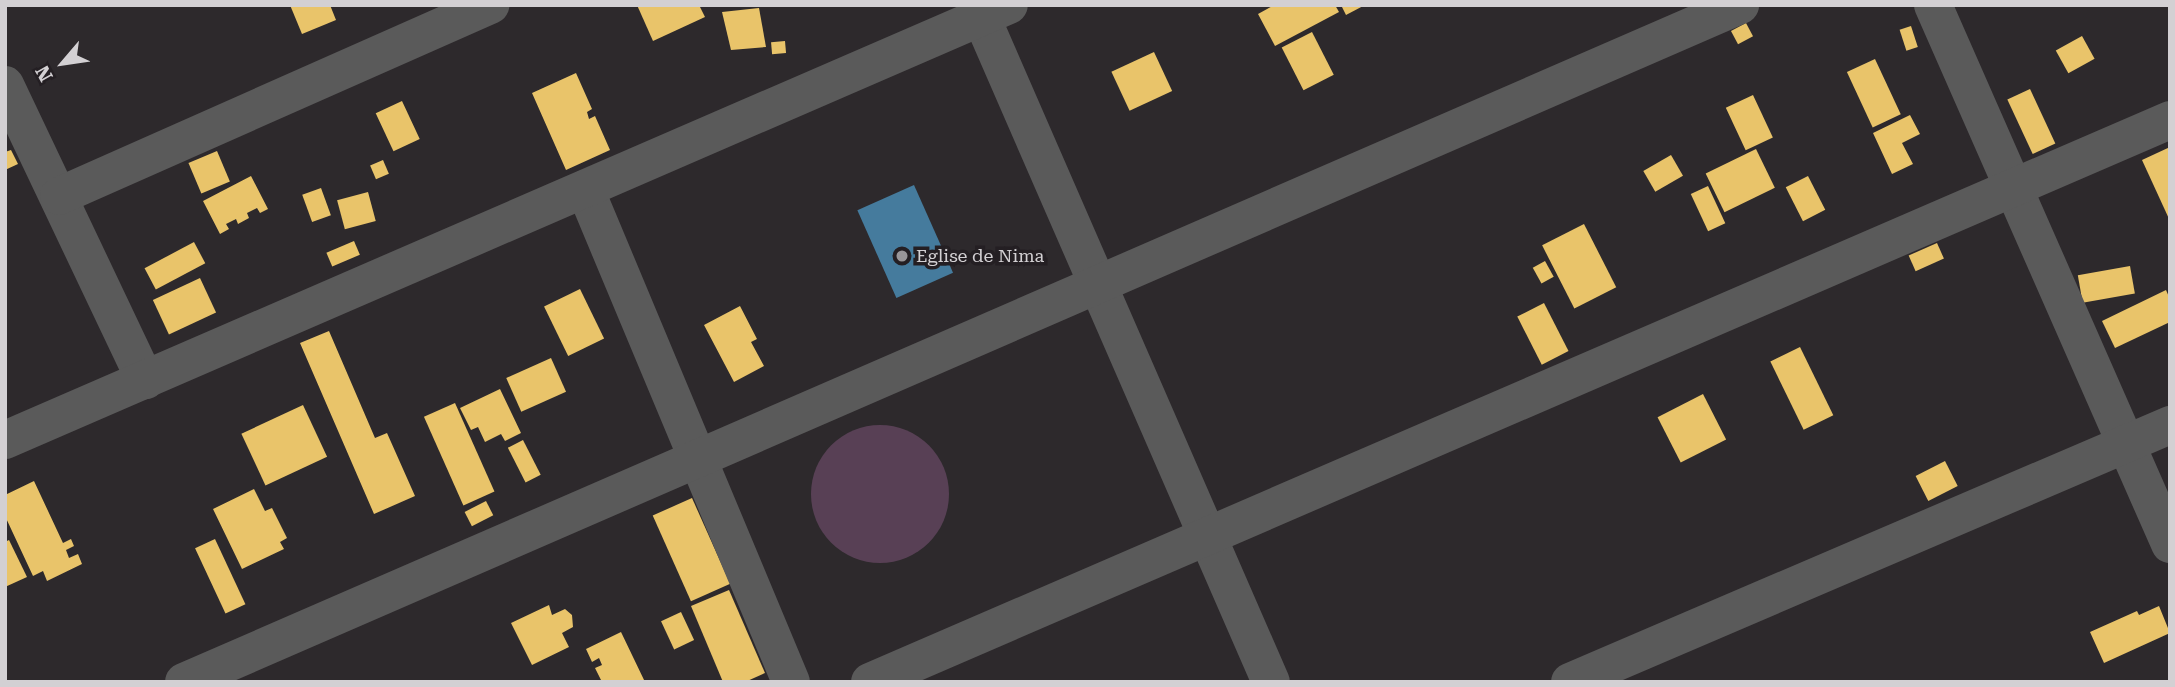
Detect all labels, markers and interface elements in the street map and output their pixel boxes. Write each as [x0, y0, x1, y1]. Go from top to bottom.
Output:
north arrow [28, 28, 98, 98]
text: N [31, 61, 58, 85]
place label: Eglise de Nima [916, 245, 1044, 267]
marker: Eglise de Nima [894, 248, 910, 264]

